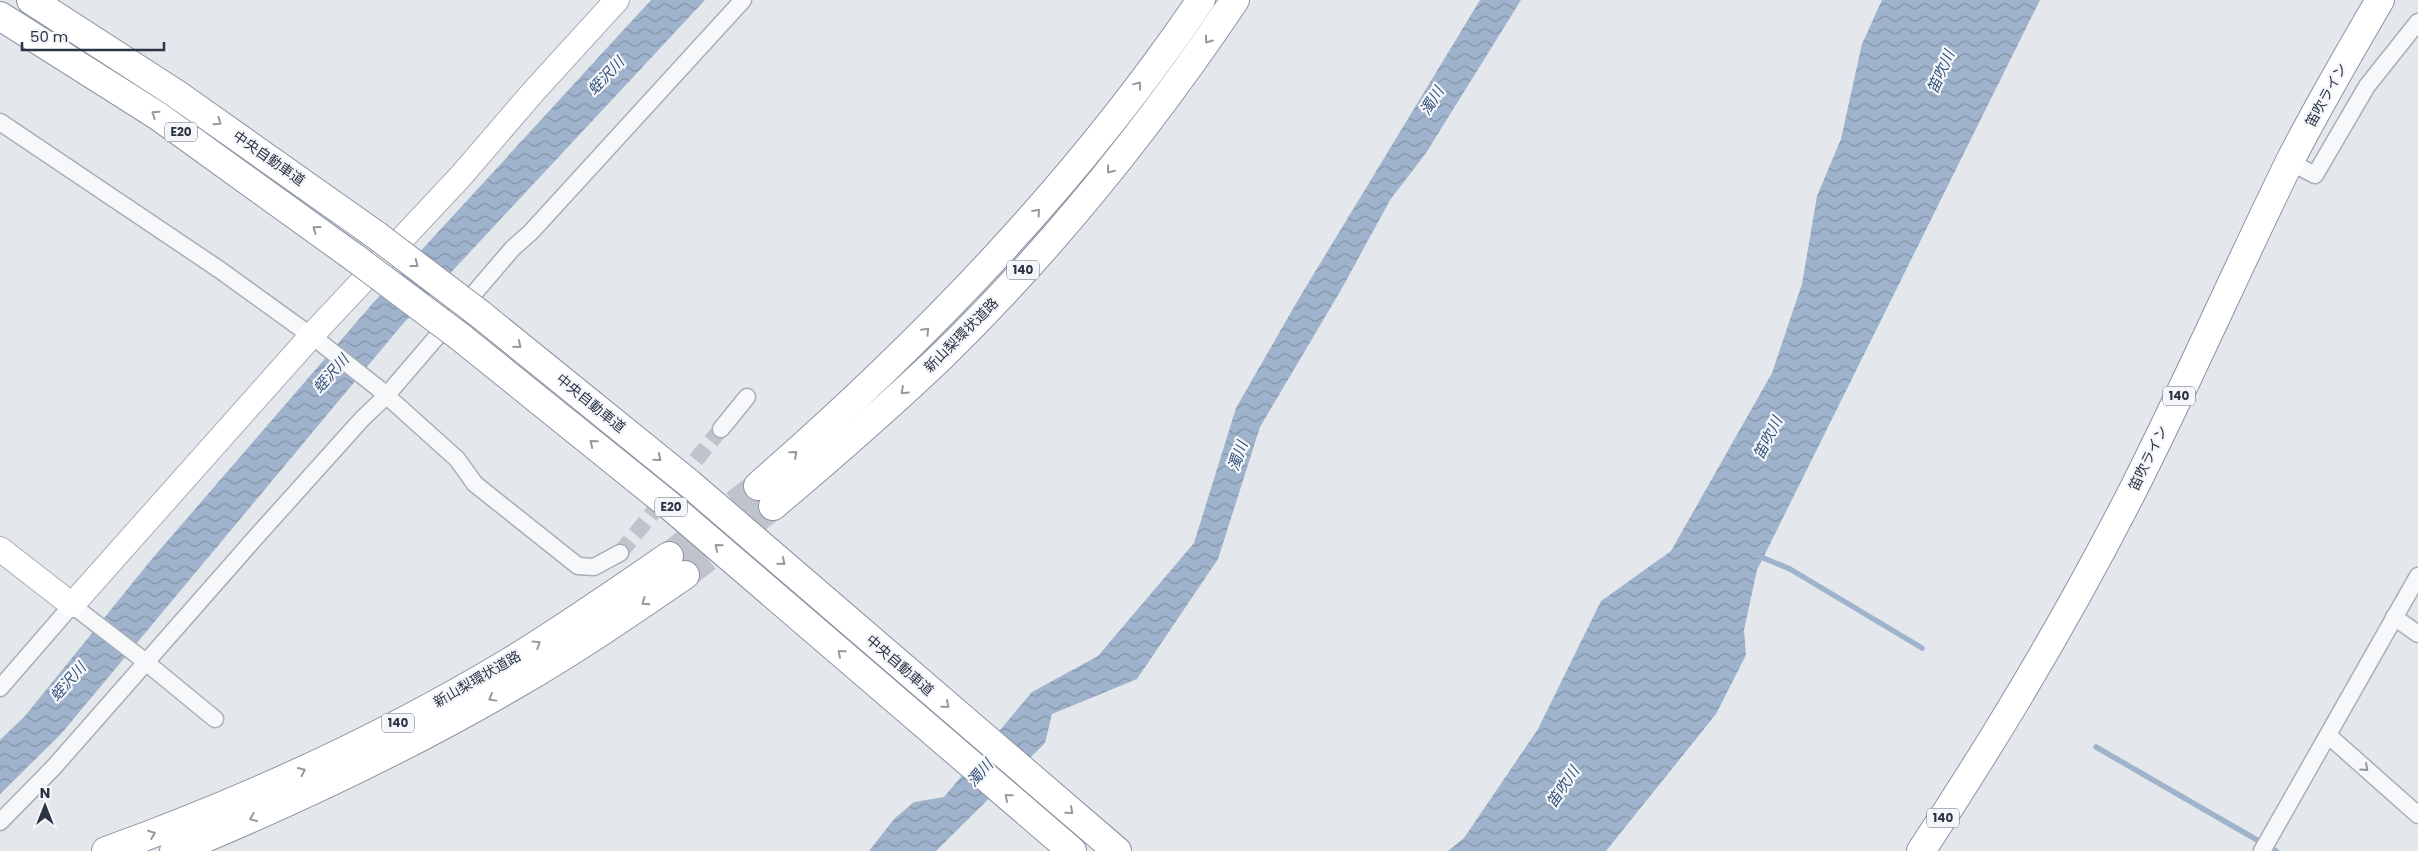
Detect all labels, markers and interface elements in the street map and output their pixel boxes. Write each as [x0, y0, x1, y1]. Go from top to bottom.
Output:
scale bar [22, 20, 165, 52]
text: 50 m [30, 26, 68, 47]
one-way arrow [1205, 34, 1214, 44]
water label: 笛吹川 [1922, 45, 1960, 97]
water label: 蛭沢川 [583, 51, 630, 99]
street label: 笛吹ライン [2300, 60, 2352, 130]
water label: 濁川 [1415, 81, 1449, 119]
one-way arrow [1133, 82, 1141, 91]
one-way arrow [151, 111, 161, 120]
one-way arrow [212, 116, 222, 125]
road number: E20 [165, 122, 197, 142]
street label: 中央自動車道 [229, 126, 309, 190]
one-way arrow [1106, 164, 1115, 173]
one-way arrow [1031, 209, 1040, 218]
one-way arrow [312, 226, 322, 235]
one-way arrow [409, 259, 418, 267]
road number: 140 [1007, 260, 1039, 280]
street label: 新山梨環状道路 [919, 293, 1003, 377]
one-way arrow [920, 327, 929, 336]
one-way arrow [512, 339, 521, 348]
water label: 蛭沢川 [308, 348, 355, 398]
street label: 中央自動車道 [552, 369, 630, 437]
one-way arrow [900, 385, 909, 394]
road number: 140 [2163, 386, 2195, 406]
water label: 笛吹川 [1748, 411, 1788, 463]
street label: 笛吹ライン [2124, 422, 2172, 494]
water label: 濁川 [1223, 436, 1253, 473]
one-way arrow [589, 440, 598, 449]
one-way arrow [789, 451, 798, 460]
one-way arrow [652, 452, 661, 461]
road number: E20 [655, 498, 687, 516]
one-way arrow [715, 544, 724, 552]
one-way arrow [776, 557, 785, 565]
one-way arrow [641, 596, 650, 605]
street label: 中央自動車道 [862, 630, 938, 700]
one-way arrow [531, 641, 541, 650]
street label: 新山梨環状道路 [430, 646, 524, 712]
one-way arrow [837, 650, 846, 659]
water label: 蛭沢川 [45, 656, 92, 706]
one-way arrow [488, 691, 497, 701]
one-way arrow [941, 699, 950, 708]
road number: 140 [382, 714, 414, 732]
water label: 濁川 [962, 753, 999, 791]
water label: 笛吹川 [1541, 761, 1585, 811]
one-way arrow [2360, 762, 2369, 771]
one-way arrow [297, 767, 306, 777]
north arrow [20, 781, 70, 831]
text: N [40, 783, 50, 803]
one-way arrow [1005, 793, 1014, 802]
one-way arrow [1064, 805, 1073, 814]
road number: 140 [1927, 808, 1959, 828]
one-way arrow [249, 812, 258, 823]
one-way arrow [147, 830, 156, 840]

